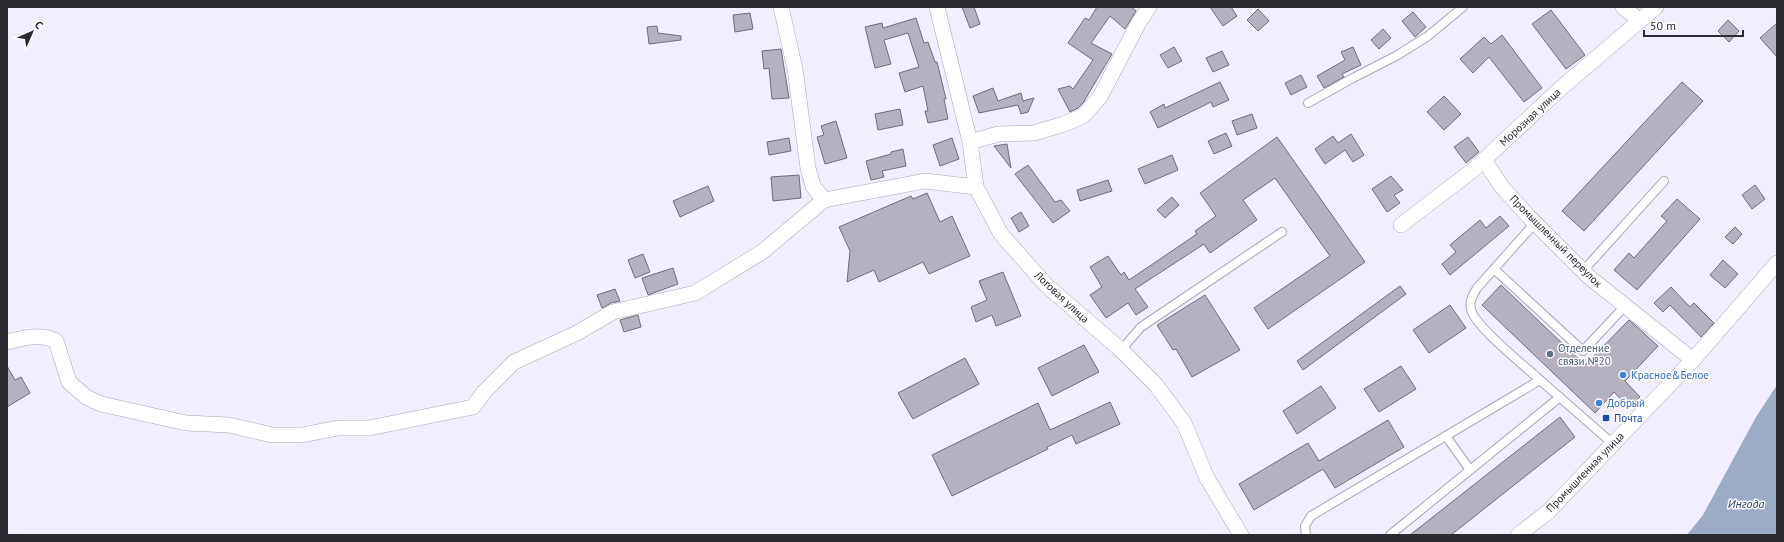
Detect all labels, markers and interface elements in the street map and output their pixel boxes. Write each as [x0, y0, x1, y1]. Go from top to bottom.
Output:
north arrow [12, 12, 52, 52]
scale bar [1644, 12, 1743, 38]
text: С [32, 18, 46, 32]
text: 50 m [1650, 18, 1676, 33]
street label: Морозная улица [1496, 85, 1564, 149]
street label: Промышленный переулок [1507, 192, 1606, 291]
street label: Логовая улица [1031, 267, 1092, 326]
place label: Отделение связи №20 [1558, 341, 1611, 368]
marker: Отделение связи №20 [1545, 349, 1555, 359]
place label: Красное&Белое [1631, 368, 1709, 382]
marker: Красное&Белое [1618, 370, 1628, 380]
place label: Добрый [1607, 396, 1645, 410]
marker: Добрый [1594, 398, 1604, 408]
place label: Почта [1614, 411, 1642, 425]
marker: Почта [1601, 413, 1611, 423]
street label: Промышленная улица [1543, 429, 1627, 515]
water label: Ингода [1728, 496, 1765, 511]

